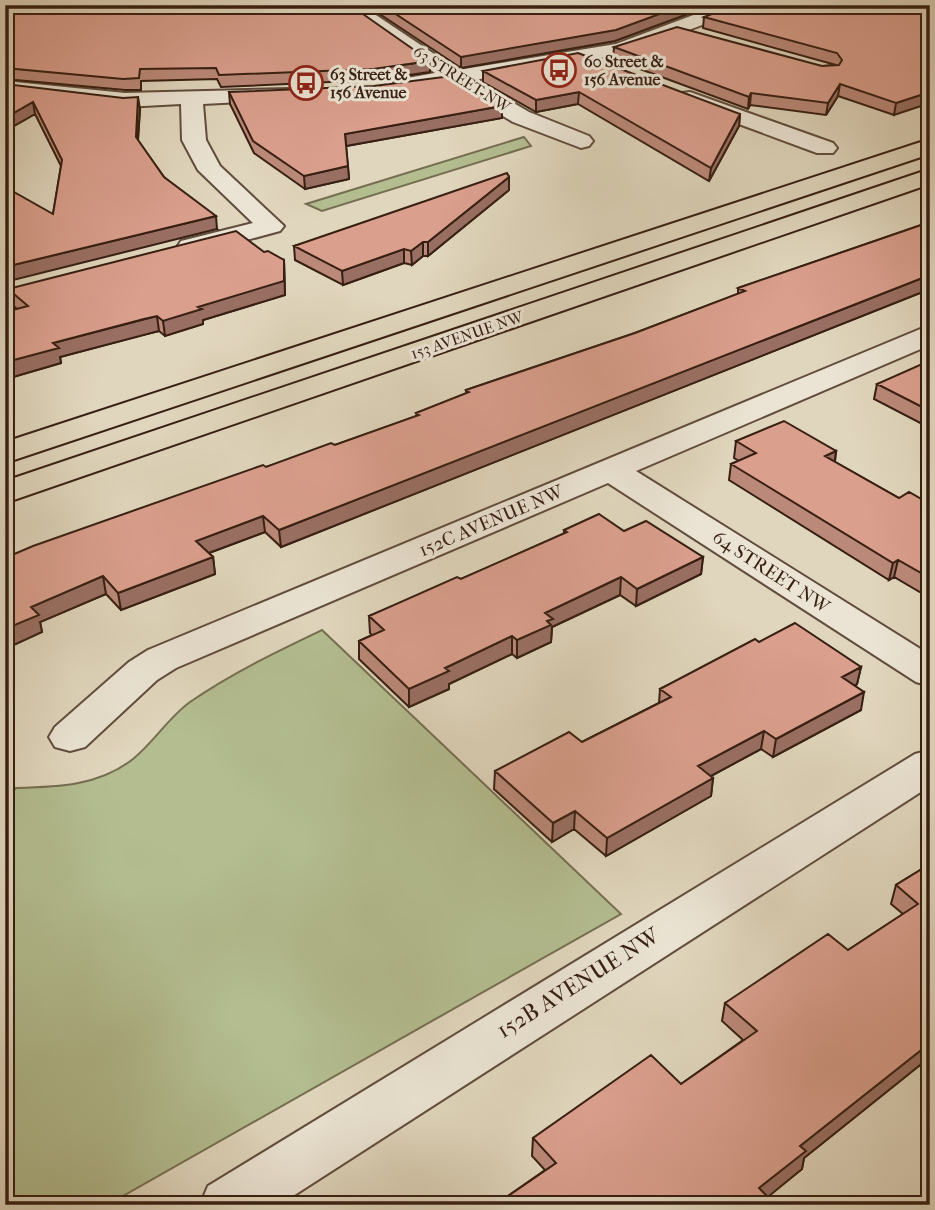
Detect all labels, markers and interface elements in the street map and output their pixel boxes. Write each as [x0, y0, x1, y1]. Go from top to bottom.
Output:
street label: 63 STREET NW [410, 42, 515, 117]
bus stop icon: 60 Street & 156 Avenue [540, 51, 578, 89]
place label: 60 Street & 156 Avenue [584, 52, 664, 89]
bus stop icon: 63 Street & 156 Avenue [287, 64, 325, 102]
place label: 63 Street & 156 Avenue [330, 65, 407, 102]
street label: 153 AVENUE NW [408, 306, 527, 363]
street label: 152C AVENUE NW [416, 480, 568, 561]
street label: 64 STREET NW [708, 526, 835, 619]
street label: 152B AVENUE NW [492, 921, 665, 1044]

